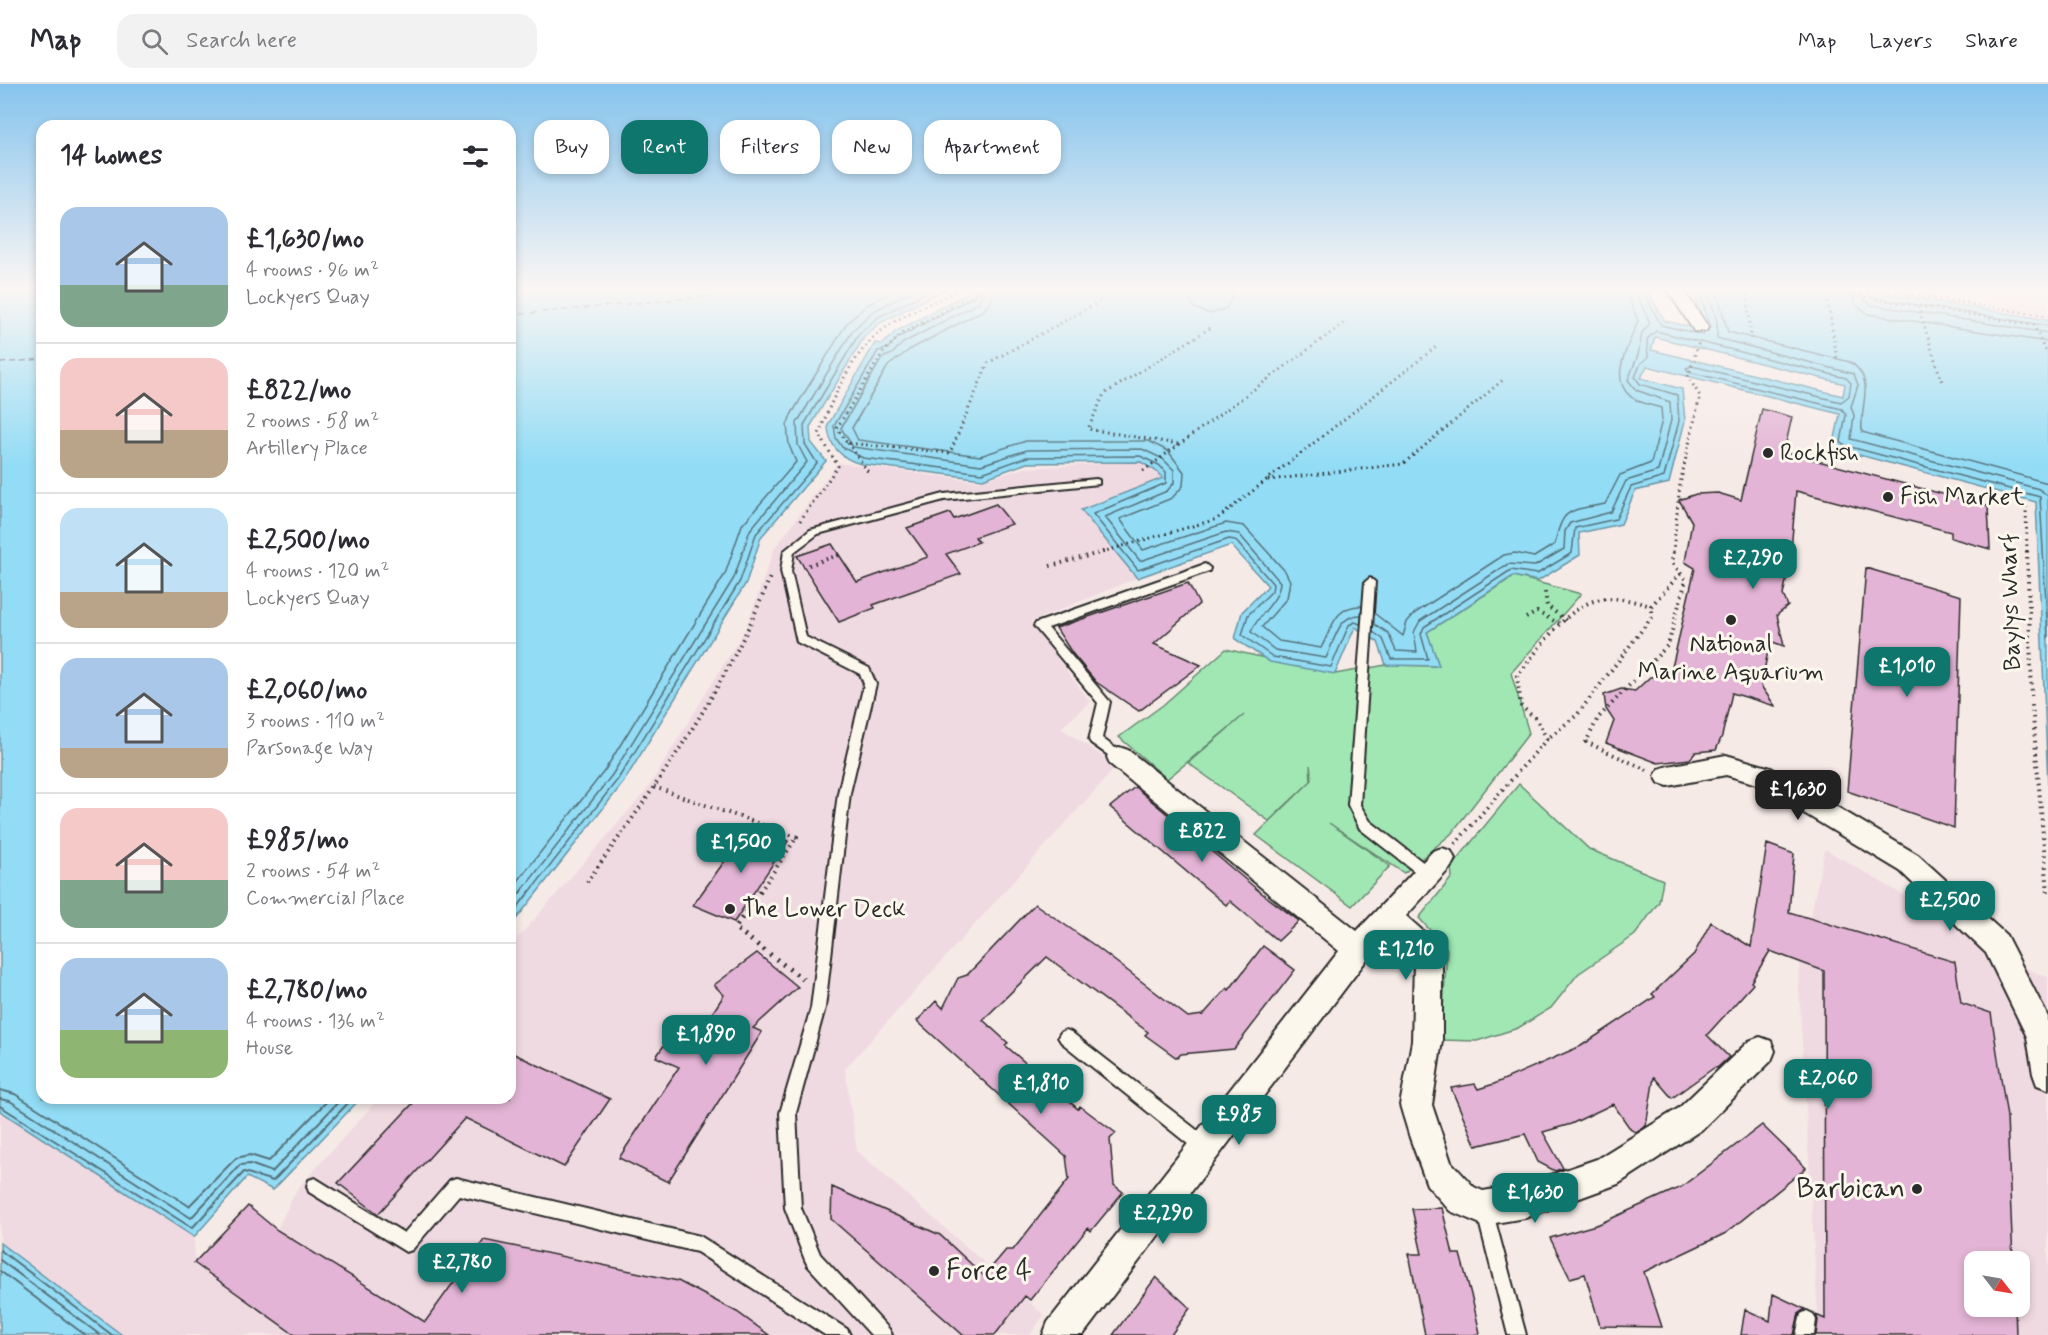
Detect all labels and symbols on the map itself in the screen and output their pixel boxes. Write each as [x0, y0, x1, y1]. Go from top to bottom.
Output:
place label: Rockfish [1780, 438, 1859, 469]
marker: Rockfish [1761, 446, 1775, 460]
place label: Fish Market [1900, 482, 2025, 513]
marker: Fish Market [1881, 490, 1895, 504]
street label: Baylys Wharf [1993, 533, 2029, 671]
pin: £2,290 [1704, 539, 1802, 590]
marker: National Marine Aquarium [1724, 613, 1738, 627]
place label: National Marine Aquarium [1638, 629, 1824, 688]
pin: £1,010 [1858, 647, 1956, 698]
pin: £1,630 [1749, 770, 1847, 821]
pin: £822 [1166, 812, 1238, 863]
pin: £1,500 [692, 823, 790, 874]
pin: £2,500 [1901, 881, 1999, 932]
place label: The Lower Deck [742, 894, 906, 925]
marker: The Lower Deck [723, 902, 737, 916]
pin: £1,210 [1357, 930, 1455, 981]
pin: £1,890 [657, 1015, 755, 1066]
pin: £2,060 [1779, 1059, 1877, 1110]
pin: £1,810 [992, 1064, 1090, 1115]
pin: £985 [1203, 1095, 1275, 1146]
place label: Barbican [1796, 1171, 1905, 1208]
pin: £1,630 [1486, 1173, 1584, 1224]
marker: Barbican [1910, 1182, 1924, 1196]
pin: £2,290 [1114, 1194, 1212, 1245]
pin: £2,780 [413, 1243, 511, 1294]
north arrow [1964, 1251, 2030, 1317]
place label: Force 4 [946, 1253, 1032, 1290]
marker: Force 4 [927, 1264, 941, 1278]

